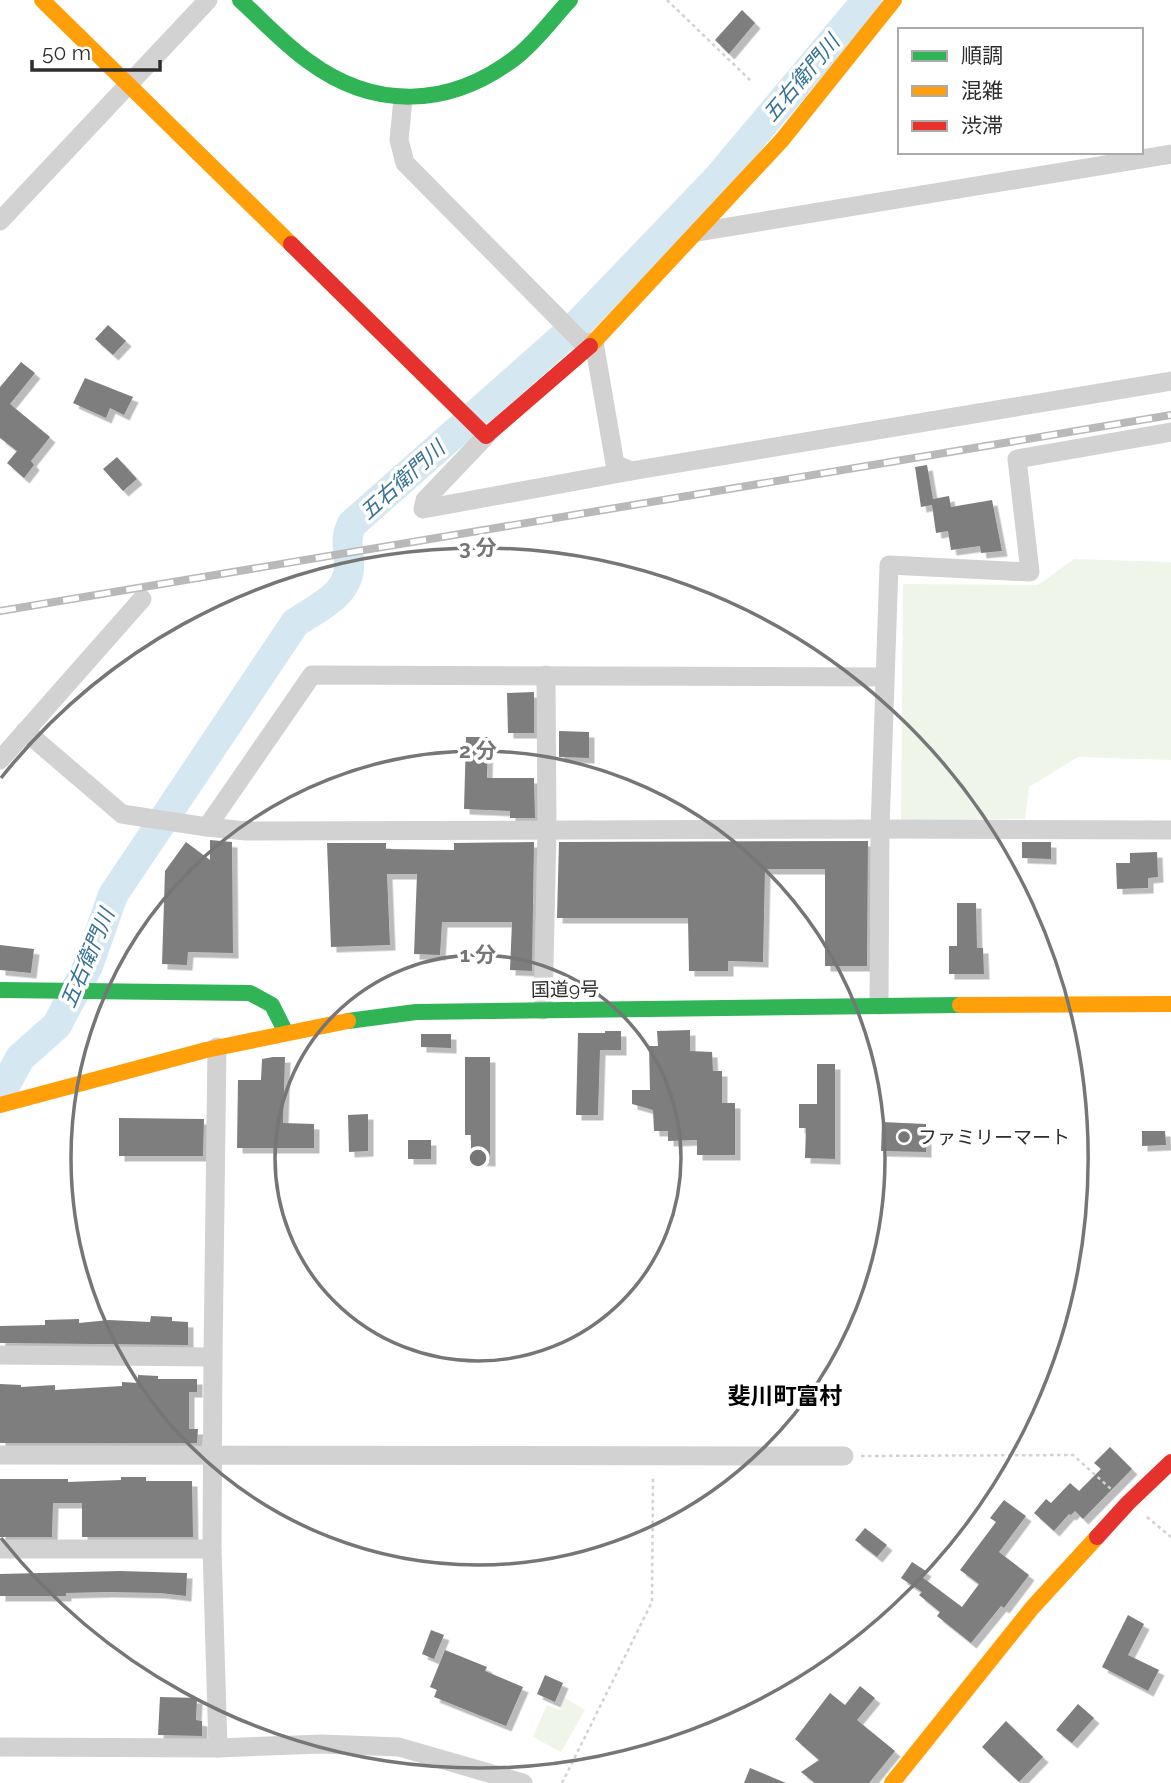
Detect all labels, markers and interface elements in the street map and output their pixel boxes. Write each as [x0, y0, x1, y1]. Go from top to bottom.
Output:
scale bar [32, 28, 159, 72]
water label: 五右衛門川 [758, 28, 846, 126]
legend [898, 28, 1143, 154]
text: 50 m [42, 40, 91, 65]
text: 順調 [961, 43, 1003, 68]
text: 混雑 [961, 78, 1003, 103]
text: 渋滞 [961, 113, 1003, 138]
water label: 五右衛門川 [355, 434, 451, 524]
text: 3 分 [459, 535, 497, 560]
text: 2 分 [459, 738, 497, 763]
water label: 五右衛門川 [55, 903, 120, 1011]
text: 1 分 [460, 942, 496, 967]
street label: 国道9号 [531, 977, 599, 1001]
place label: ファミリーマート [918, 1126, 1070, 1148]
marker: ファミリーマート [896, 1129, 912, 1145]
centre of rings [466, 1146, 490, 1170]
district label: 斐川町富村 [728, 1382, 843, 1409]

